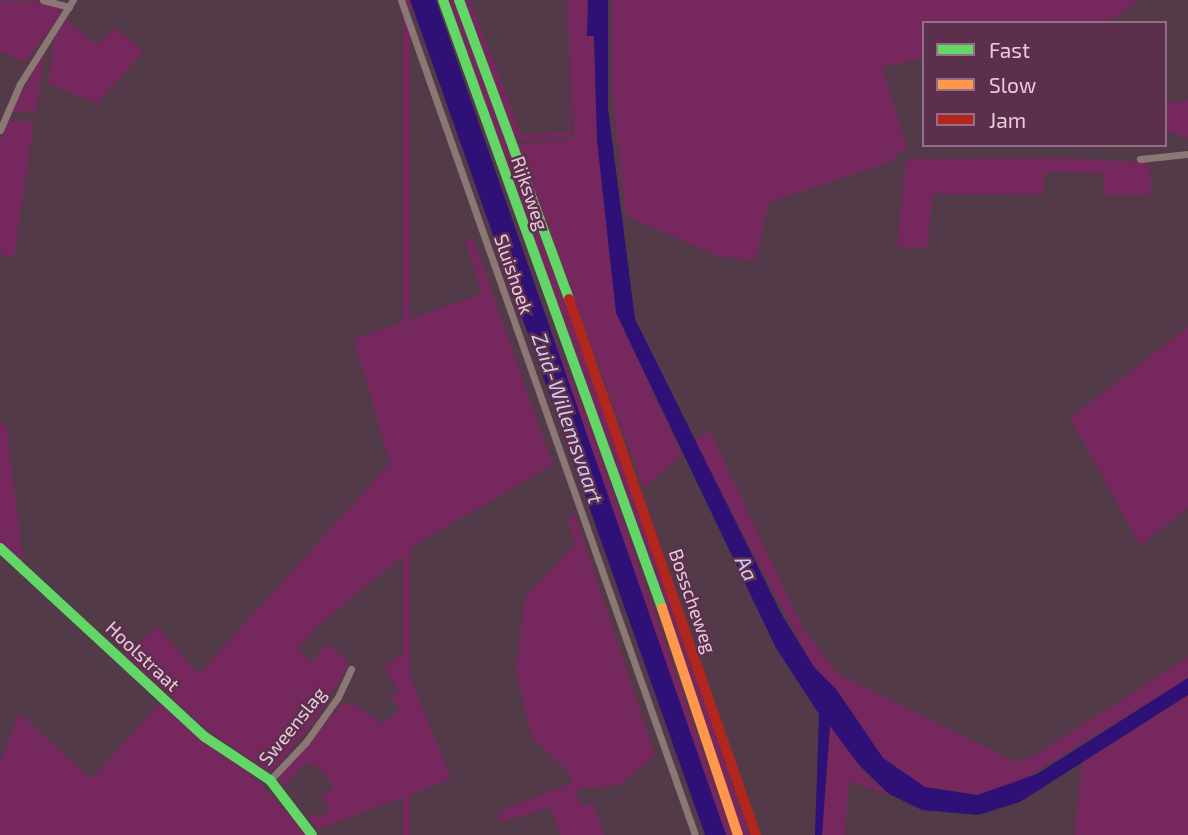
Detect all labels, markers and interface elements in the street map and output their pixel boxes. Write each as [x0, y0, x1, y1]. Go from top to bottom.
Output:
legend [922, 21, 1167, 147]
text: Fast [989, 37, 1030, 62]
text: Slow [989, 72, 1036, 97]
text: Jam [989, 107, 1026, 132]
street label: Rijksweg [507, 153, 553, 233]
street label: Sluishoek [490, 231, 538, 317]
water label: Zuid-Willemsvaart [527, 329, 609, 507]
street label: Bosscheweg [665, 546, 721, 656]
water label: Aa [730, 551, 764, 585]
street label: Hoolstraat [101, 616, 185, 696]
street label: Sweenslag [254, 682, 330, 770]

